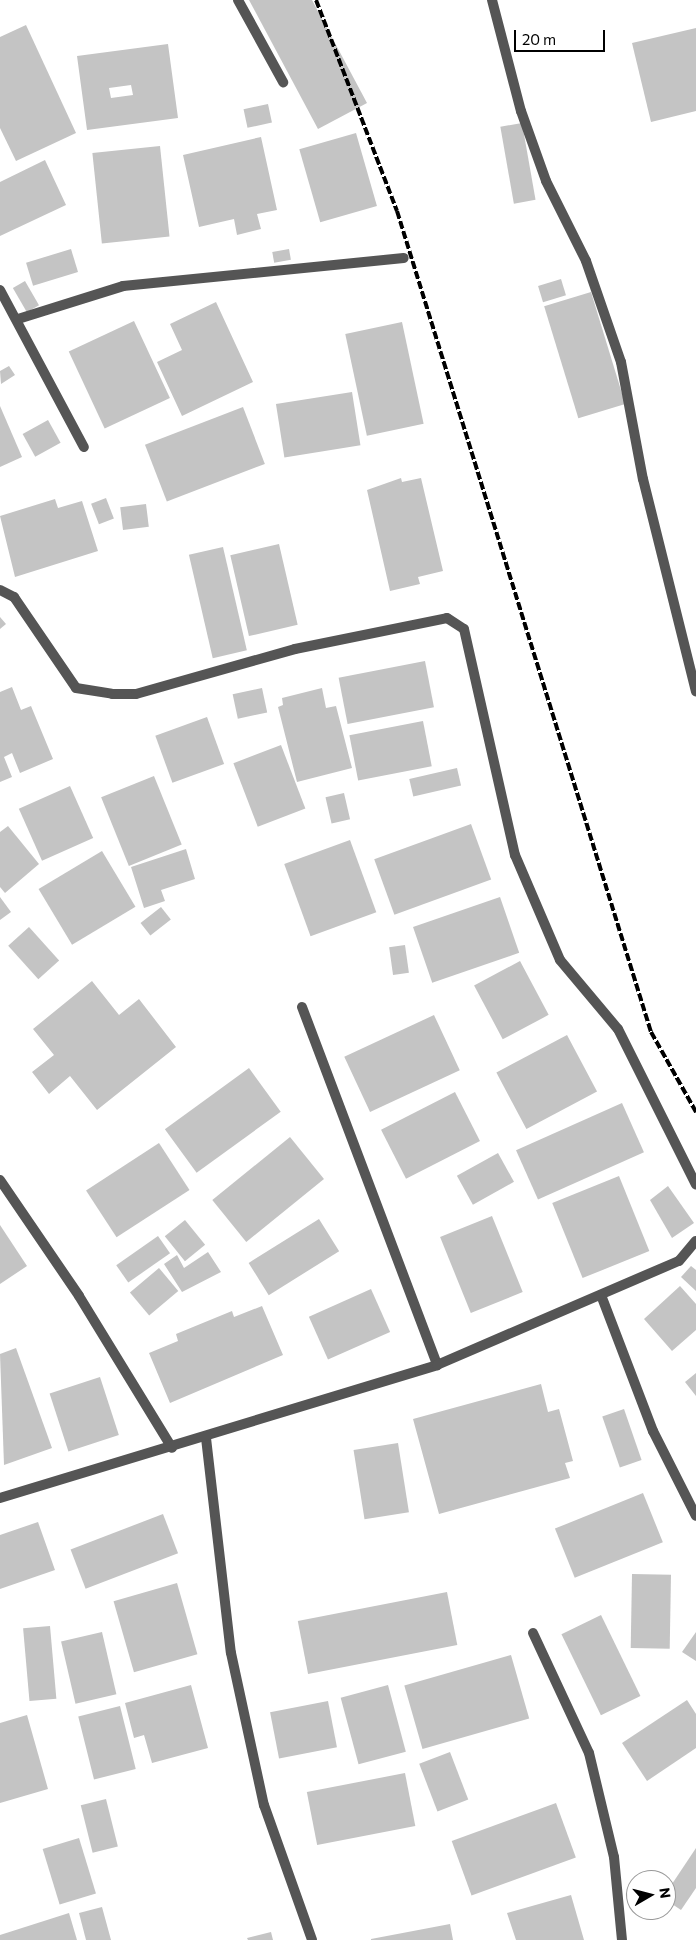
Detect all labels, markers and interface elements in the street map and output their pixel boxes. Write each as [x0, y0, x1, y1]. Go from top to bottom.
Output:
scale bar [516, 20, 607, 52]
text: 20 m [522, 30, 556, 48]
north arrow [626, 1870, 676, 1920]
text: N [656, 1887, 675, 1899]

